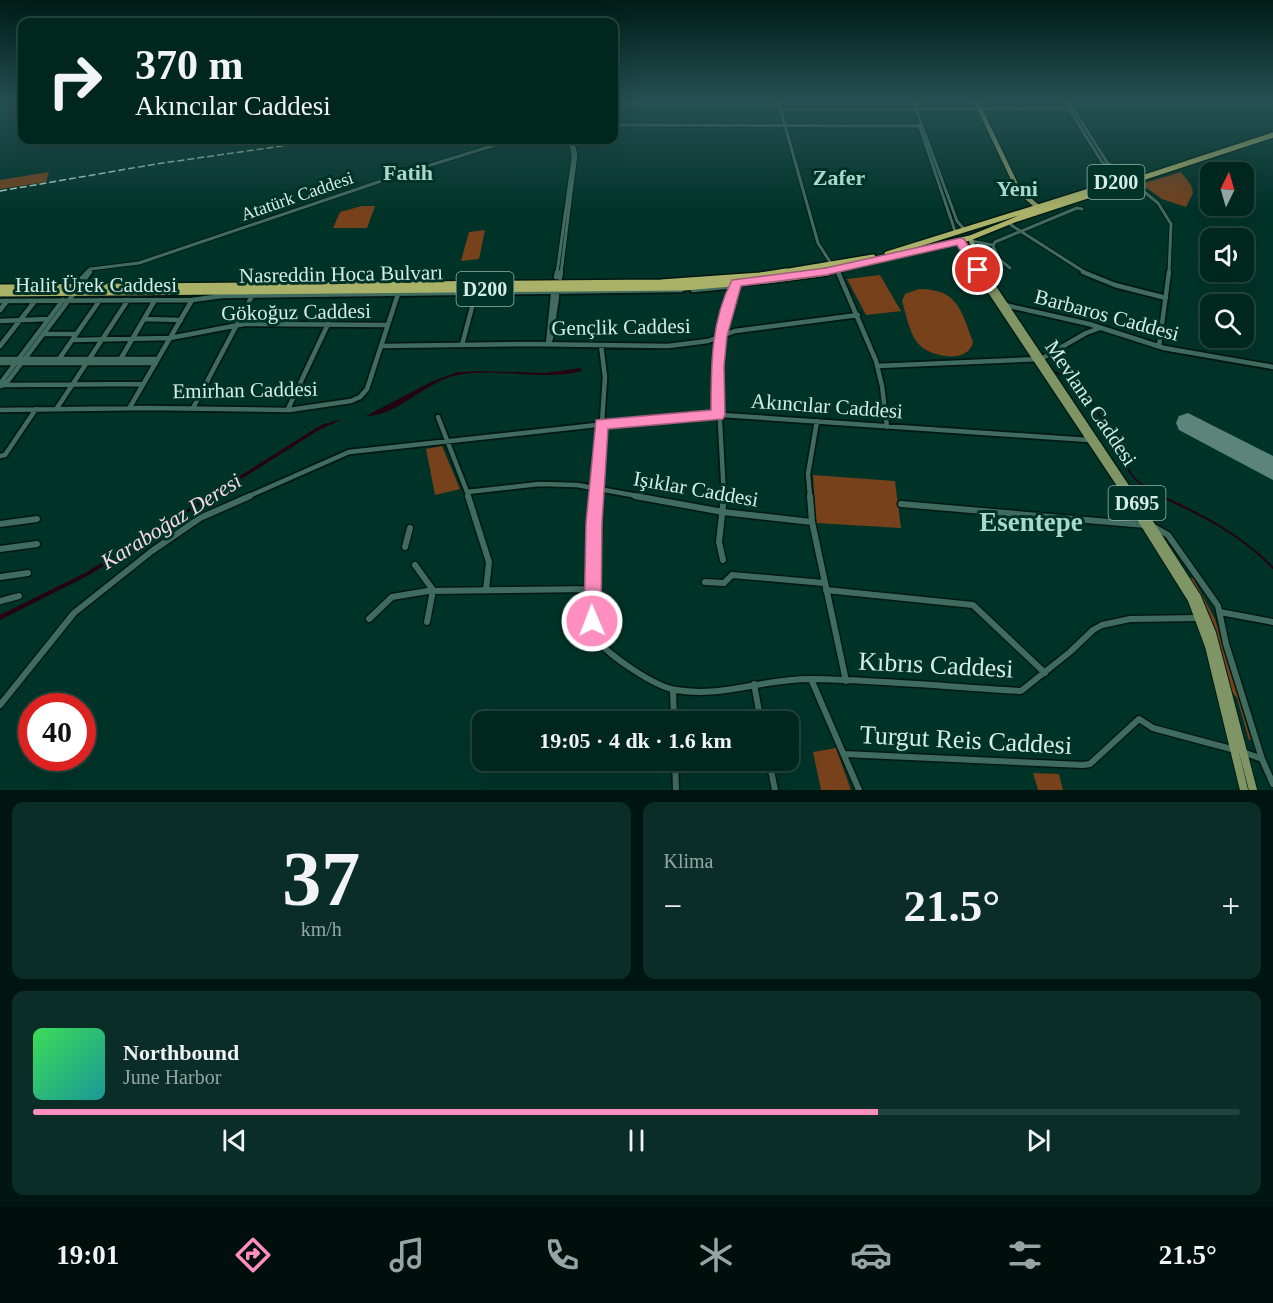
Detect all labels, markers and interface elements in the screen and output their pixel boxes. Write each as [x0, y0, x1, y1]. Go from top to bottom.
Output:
icon: right [36, 42, 114, 120]
text: 370 m [135, 42, 244, 88]
text: Akıncılar Caddesi [135, 91, 331, 121]
district label: Fatih [383, 160, 433, 185]
north arrow [1200, 162, 1254, 216]
map controls [1200, 162, 1254, 348]
district label: Zafer [813, 165, 865, 190]
road number: D200 [1088, 165, 1144, 199]
street label: Atatürk Caddesi [238, 167, 356, 225]
district label: Yeni [996, 176, 1038, 201]
button: sound [1200, 228, 1254, 282]
pin [952, 244, 1003, 295]
icon: arrive [961, 253, 994, 286]
street label: Nasreddin Hoca Bulvarı [239, 260, 443, 288]
road number: D200 [456, 272, 514, 306]
street label: Halit Ürek Caddesi [15, 273, 177, 297]
street label: Barbaros Caddesi [1032, 284, 1182, 346]
button: search [1200, 294, 1254, 348]
street label: Gökoğuz Caddesi [221, 299, 371, 325]
street label: Gençlik Caddesi [551, 314, 691, 340]
street label: Mevlana Caddesi [1040, 336, 1142, 471]
street label: Emirhan Caddesi [172, 377, 318, 403]
street label: Akıncılar Caddesi [750, 389, 904, 423]
street label: Işıklar Caddesi [632, 466, 761, 512]
water label: Karaboğaz Deresi [95, 468, 246, 575]
road number: D695 [1108, 486, 1166, 520]
district label: Esentepe [979, 507, 1083, 537]
position arrow [560, 589, 624, 653]
street label: Kıbrıs Caddesi [858, 646, 1014, 684]
speed limit sign: 40 [18, 693, 96, 771]
street label: Turgut Reis Caddesi [859, 720, 1073, 760]
text: 19:05 · 4 dk · 1.6 km [539, 728, 732, 753]
text: 37 [282, 835, 360, 922]
text: Klima [664, 850, 714, 872]
text: 21.5° [903, 881, 1000, 931]
text: − [664, 888, 682, 924]
text: + [1221, 888, 1240, 924]
text: km/h [301, 918, 342, 940]
text: Northbound [123, 1040, 239, 1065]
text: June Harbor [123, 1066, 221, 1088]
icon: previous [218, 1124, 251, 1157]
icon: pause [620, 1124, 653, 1157]
icon: next [1022, 1124, 1055, 1157]
icon: directions [232, 1234, 274, 1276]
icon: music [386, 1234, 428, 1276]
icon: phone [541, 1234, 583, 1276]
icon: climate [695, 1234, 737, 1276]
icon: car [850, 1234, 892, 1276]
icon: filters [1004, 1234, 1046, 1276]
text: 19:01 [56, 1240, 119, 1270]
text: 21.5° [1159, 1240, 1217, 1270]

